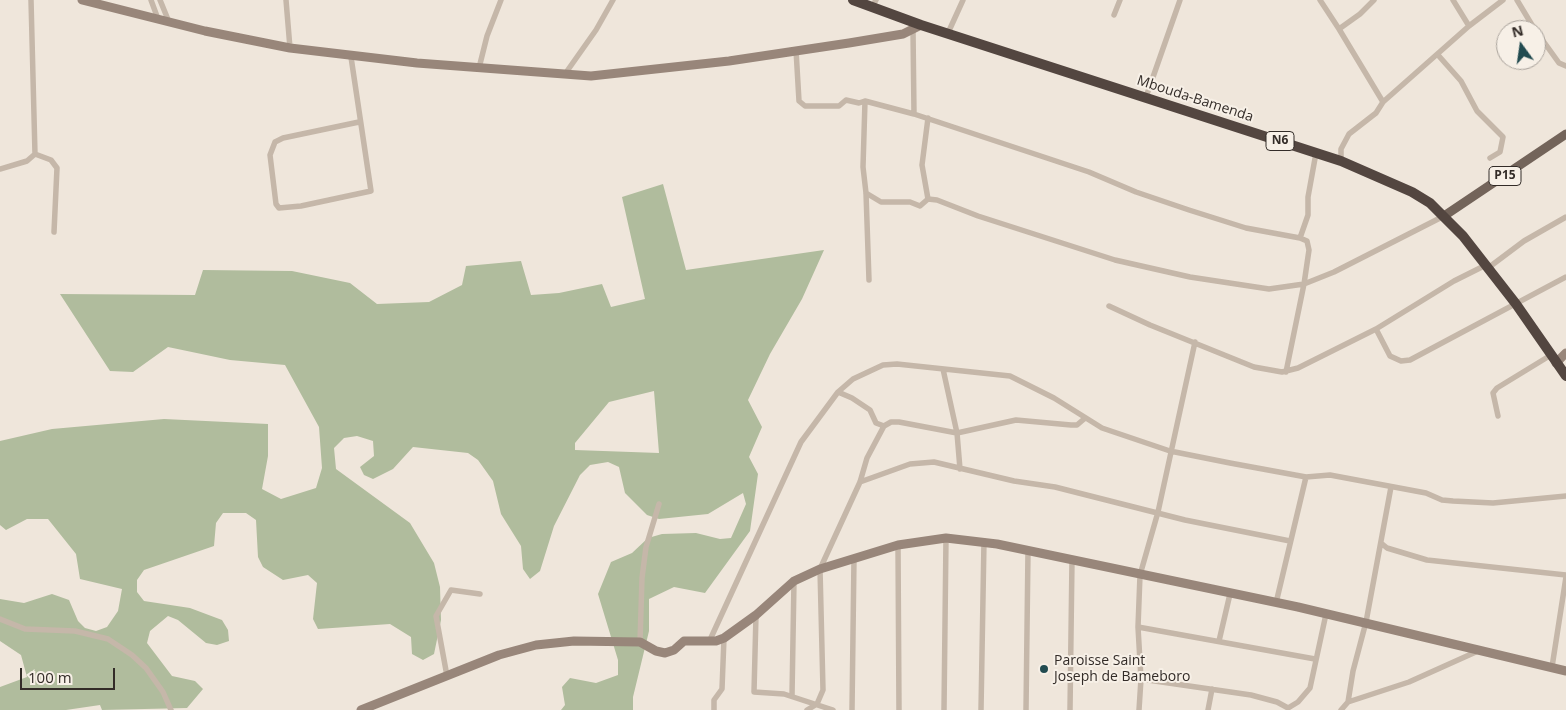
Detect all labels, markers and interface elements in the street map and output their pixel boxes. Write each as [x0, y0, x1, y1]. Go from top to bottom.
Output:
north arrow [1496, 20, 1546, 70]
text: N [1510, 20, 1525, 42]
street label: Mbouda-Bamenda [1135, 72, 1255, 126]
road number: N6 [1266, 132, 1294, 150]
road number: P15 [1489, 167, 1521, 186]
place label: Paroisse Saint Joseph de Bameboro [1054, 653, 1190, 686]
scale bar [22, 658, 118, 690]
marker: Paroisse Saint Joseph de Bameboro [1038, 663, 1050, 675]
text: 100 m [28, 667, 72, 687]

